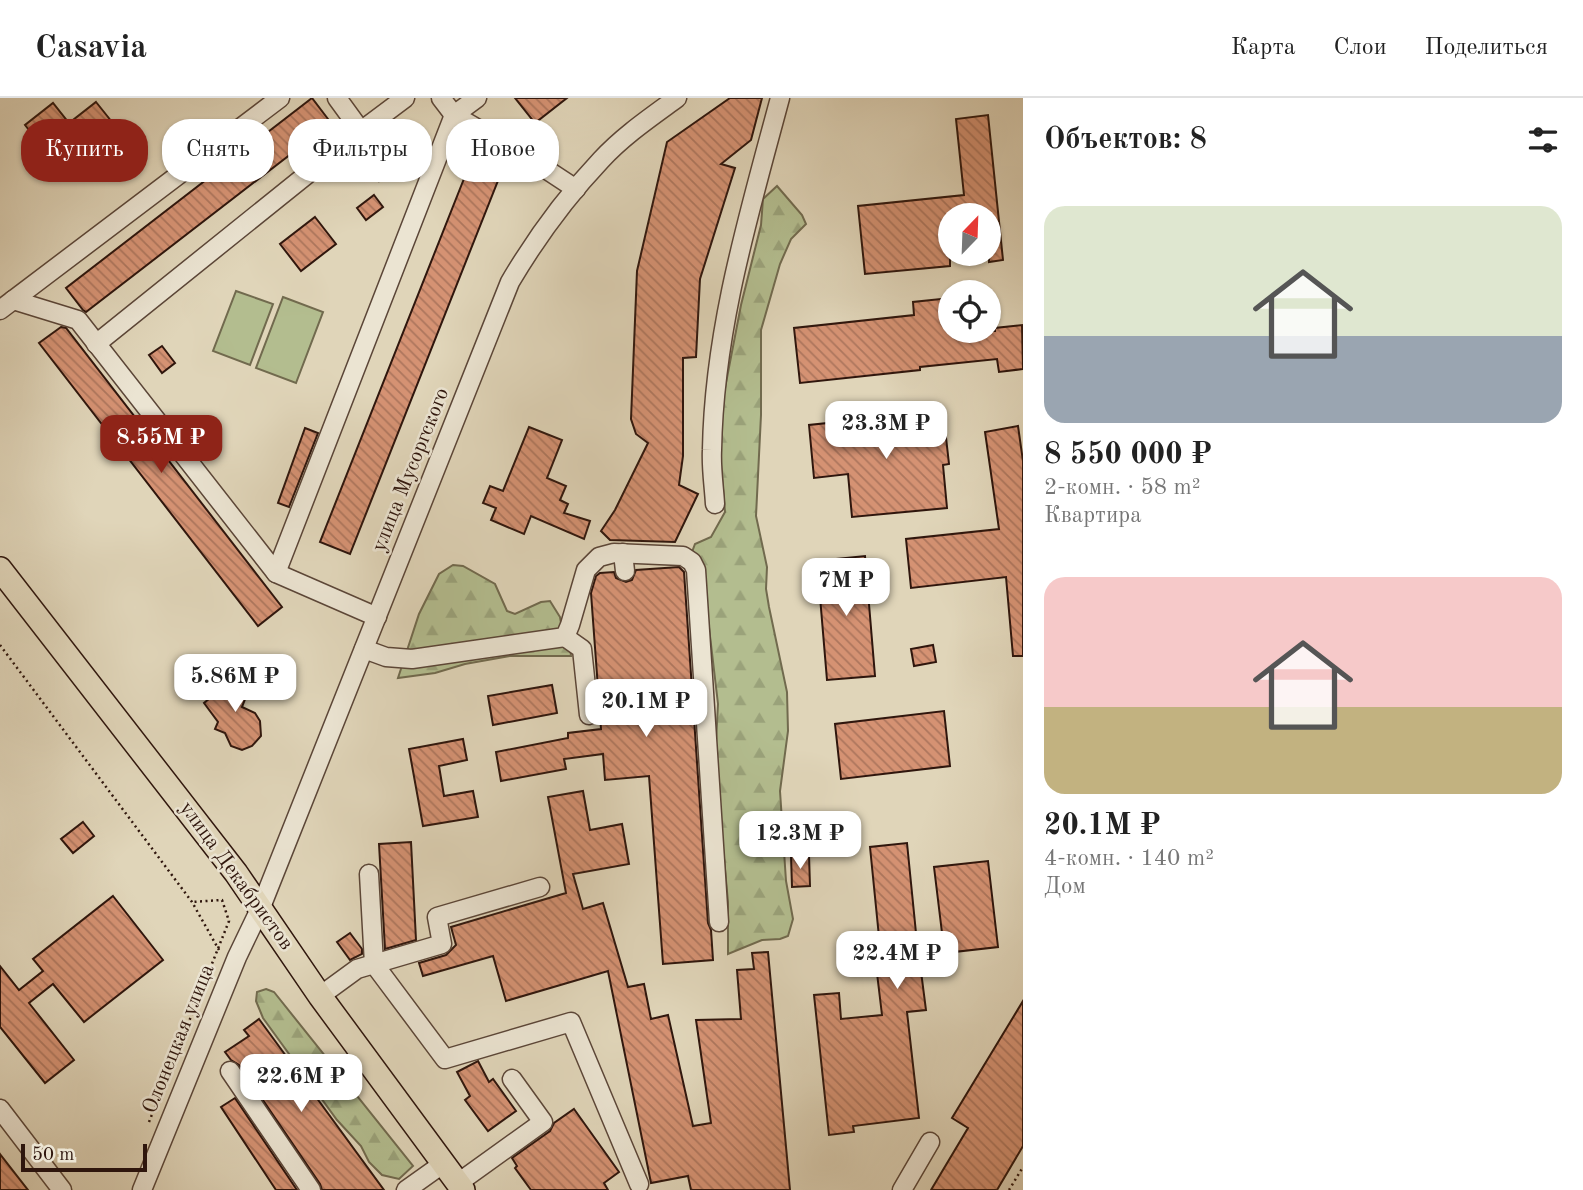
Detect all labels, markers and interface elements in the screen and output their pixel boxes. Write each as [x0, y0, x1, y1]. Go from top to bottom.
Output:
text: Casavia [35, 32, 147, 65]
text: Карта [1231, 36, 1296, 60]
text: Слои [1334, 36, 1387, 60]
text: Поделиться [1425, 36, 1548, 60]
chip: Купить [21, 119, 148, 182]
chip: Снять [162, 119, 274, 182]
chip: Фильтры [288, 119, 432, 182]
chip: Новое [446, 119, 559, 182]
icon: filters [1524, 121, 1562, 159]
text: Объектов: 8 [1044, 125, 1207, 155]
north arrow [938, 203, 1001, 266]
map controls [938, 203, 1001, 343]
icon: home [1240, 251, 1366, 377]
button: locate [938, 280, 1001, 343]
street label: улица Мусоргского [369, 385, 453, 555]
pin: 23.3M ₽ [821, 402, 951, 461]
text: 23.3M ₽ [841, 412, 931, 435]
pin: 8.55M ₽ [96, 416, 226, 475]
text: 8.55M ₽ [116, 426, 206, 449]
text: 8 550 000 ₽ [1044, 440, 1212, 470]
text: 2-комн. · 58 m² [1044, 476, 1201, 499]
text: Квартира [1044, 504, 1142, 527]
pin: 7M ₽ [805, 559, 887, 618]
text: 7M ₽ [818, 569, 874, 592]
icon: home [1240, 622, 1366, 748]
pin: 5.86M ₽ [170, 654, 300, 714]
text: 5.86M ₽ [190, 665, 280, 688]
pin: 20.1M ₽ [581, 680, 711, 739]
text: 20.1M ₽ [601, 690, 691, 713]
street label: улица Декабристов [175, 798, 297, 954]
text: 20.1M ₽ [1044, 811, 1161, 841]
pin: 12.3M ₽ [735, 812, 865, 871]
text: 12.3M ₽ [755, 822, 845, 845]
text: 4-комн. · 140 m² [1044, 847, 1214, 870]
text: Дом [1044, 875, 1086, 898]
pin: 22.4M ₽ [832, 932, 962, 991]
text: 22.4M ₽ [852, 942, 942, 965]
street label: Олонецкая улица [139, 961, 219, 1117]
pin: 22.6M ₽ [236, 1054, 366, 1114]
text: 22.6M ₽ [256, 1065, 346, 1088]
scale bar [21, 1141, 147, 1173]
text: 50 m [32, 1146, 74, 1165]

